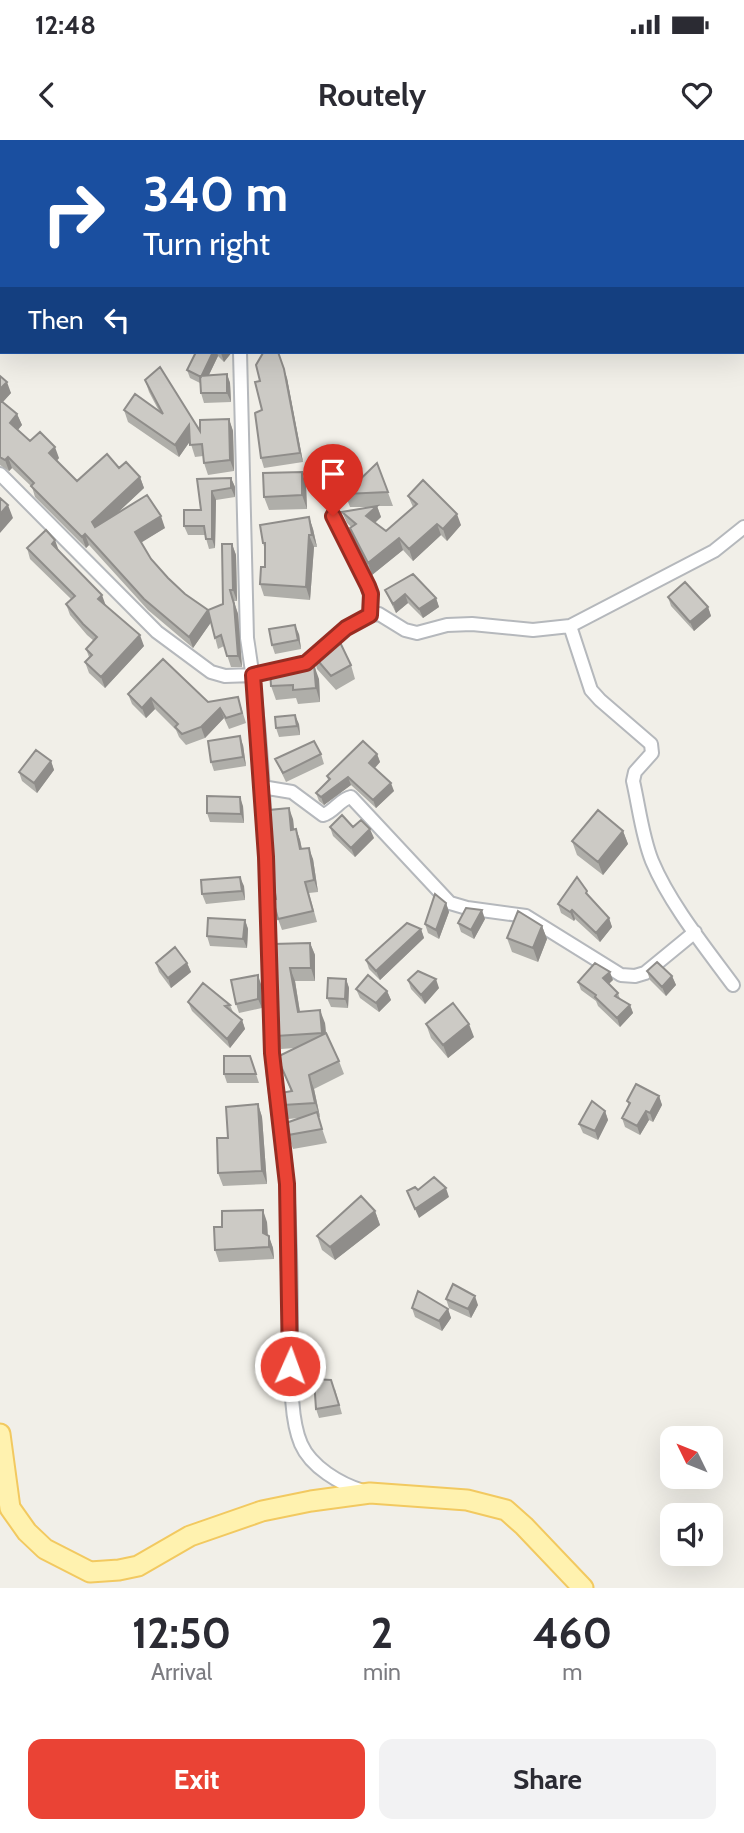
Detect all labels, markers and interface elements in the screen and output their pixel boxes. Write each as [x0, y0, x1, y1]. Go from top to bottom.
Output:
text: 12:48 [35, 9, 96, 41]
text: Routely [318, 75, 426, 114]
icon: back [28, 76, 66, 114]
icon: heart [678, 76, 716, 114]
text: 340 m [143, 164, 288, 223]
icon: right [28, 168, 119, 259]
text: Turn right [143, 224, 270, 263]
icon: left [98, 301, 136, 339]
text: Then [28, 304, 84, 336]
pin [303, 444, 363, 516]
icon: arrive [314, 455, 352, 493]
position arrow [253, 1329, 327, 1403]
north arrow [660, 1426, 723, 1489]
map controls [660, 1426, 723, 1566]
button: sound [660, 1503, 723, 1566]
text: 12:50 [132, 1607, 231, 1659]
text: 2 [371, 1607, 393, 1659]
text: 460 [533, 1607, 612, 1659]
text: Arrival [151, 1658, 212, 1686]
text: min [363, 1658, 401, 1686]
text: m [562, 1658, 583, 1686]
button: Exit [28, 1739, 365, 1819]
button: Share [379, 1739, 716, 1819]

